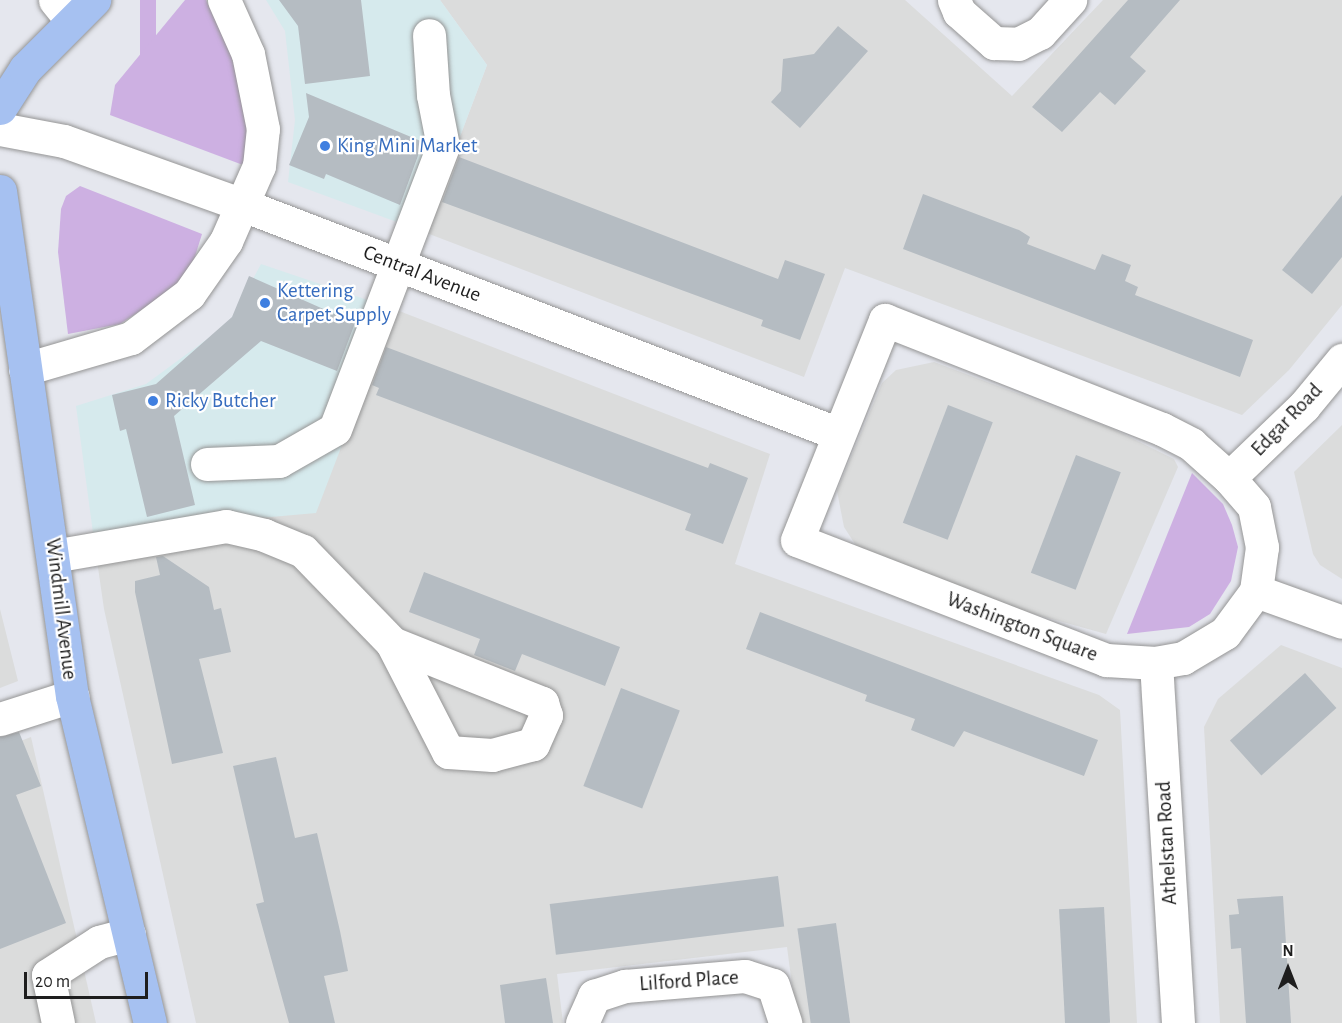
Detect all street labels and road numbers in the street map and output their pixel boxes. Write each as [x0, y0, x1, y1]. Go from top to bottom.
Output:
street label: Central Avenue [360, 240, 484, 308]
street label: Edgar Road [1246, 378, 1328, 462]
street label: Windmill Avenue [40, 537, 82, 681]
street label: Washington Square [943, 587, 1101, 667]
street label: Athelstan Road [1151, 780, 1183, 906]
street label: Lilford Place [638, 965, 740, 997]

